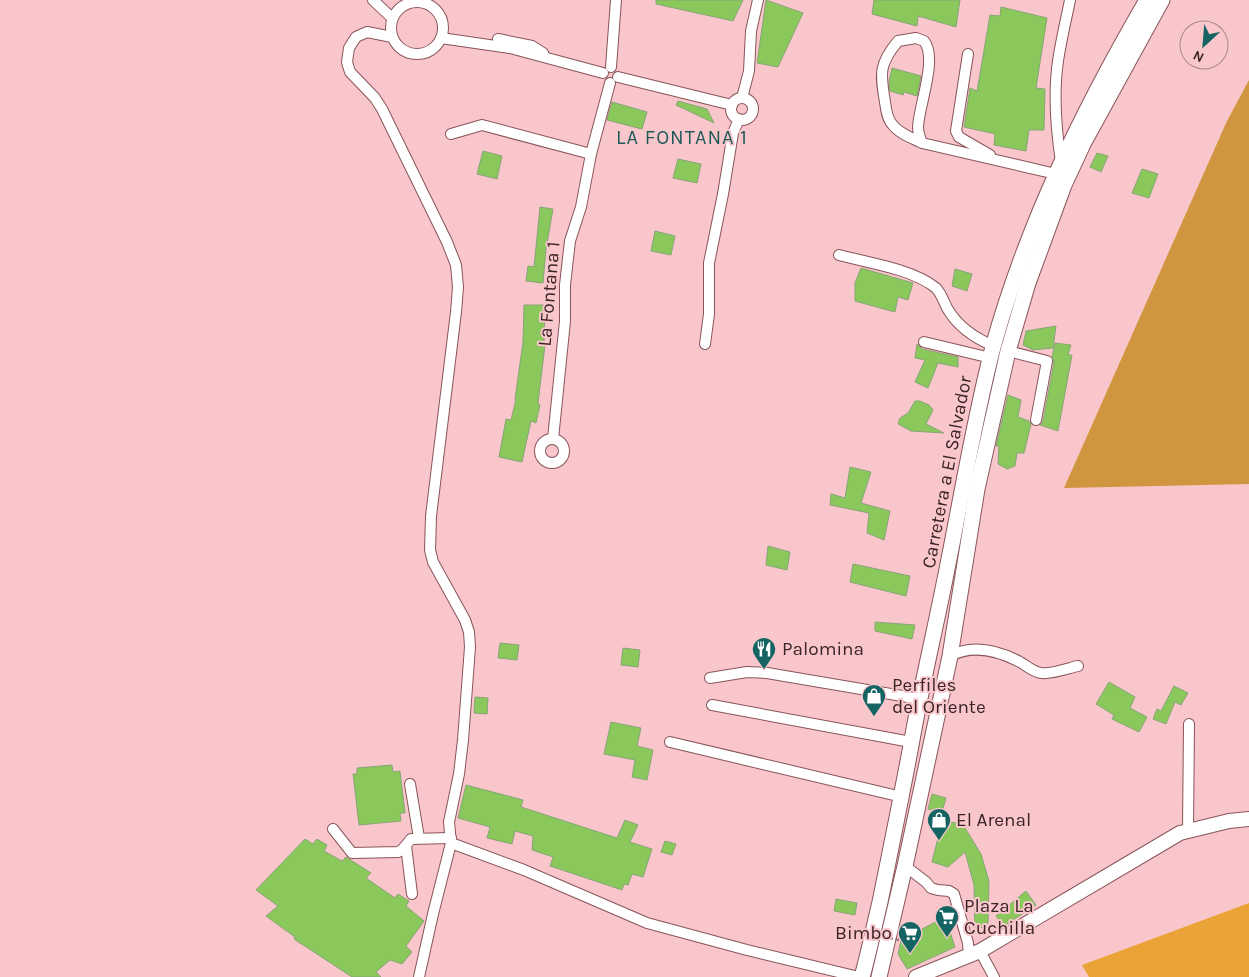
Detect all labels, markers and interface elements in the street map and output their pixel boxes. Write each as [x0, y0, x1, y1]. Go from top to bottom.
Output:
north arrow [1179, 20, 1229, 70]
text: N [1190, 46, 1207, 66]
district label: LA FONTANA 1 [616, 126, 748, 149]
street label: La Fontana 1 [533, 241, 565, 347]
street label: Carretera a El Salvador [918, 374, 976, 570]
restaurant icon: Palomina [751, 636, 777, 670]
place label: Palomina [782, 638, 864, 660]
place label: Perfiles del Oriente [892, 674, 986, 718]
shop icon: Perfiles del Oriente [861, 683, 887, 717]
shop icon: El Arenal [926, 807, 952, 841]
place label: El Arenal [956, 809, 1031, 831]
place label: Plaza La Cuchilla [964, 895, 1035, 939]
supermarket icon: Plaza La Cuchilla [934, 904, 960, 938]
supermarket icon: Bimbo [897, 920, 923, 954]
place label: Bimbo [835, 922, 892, 944]

